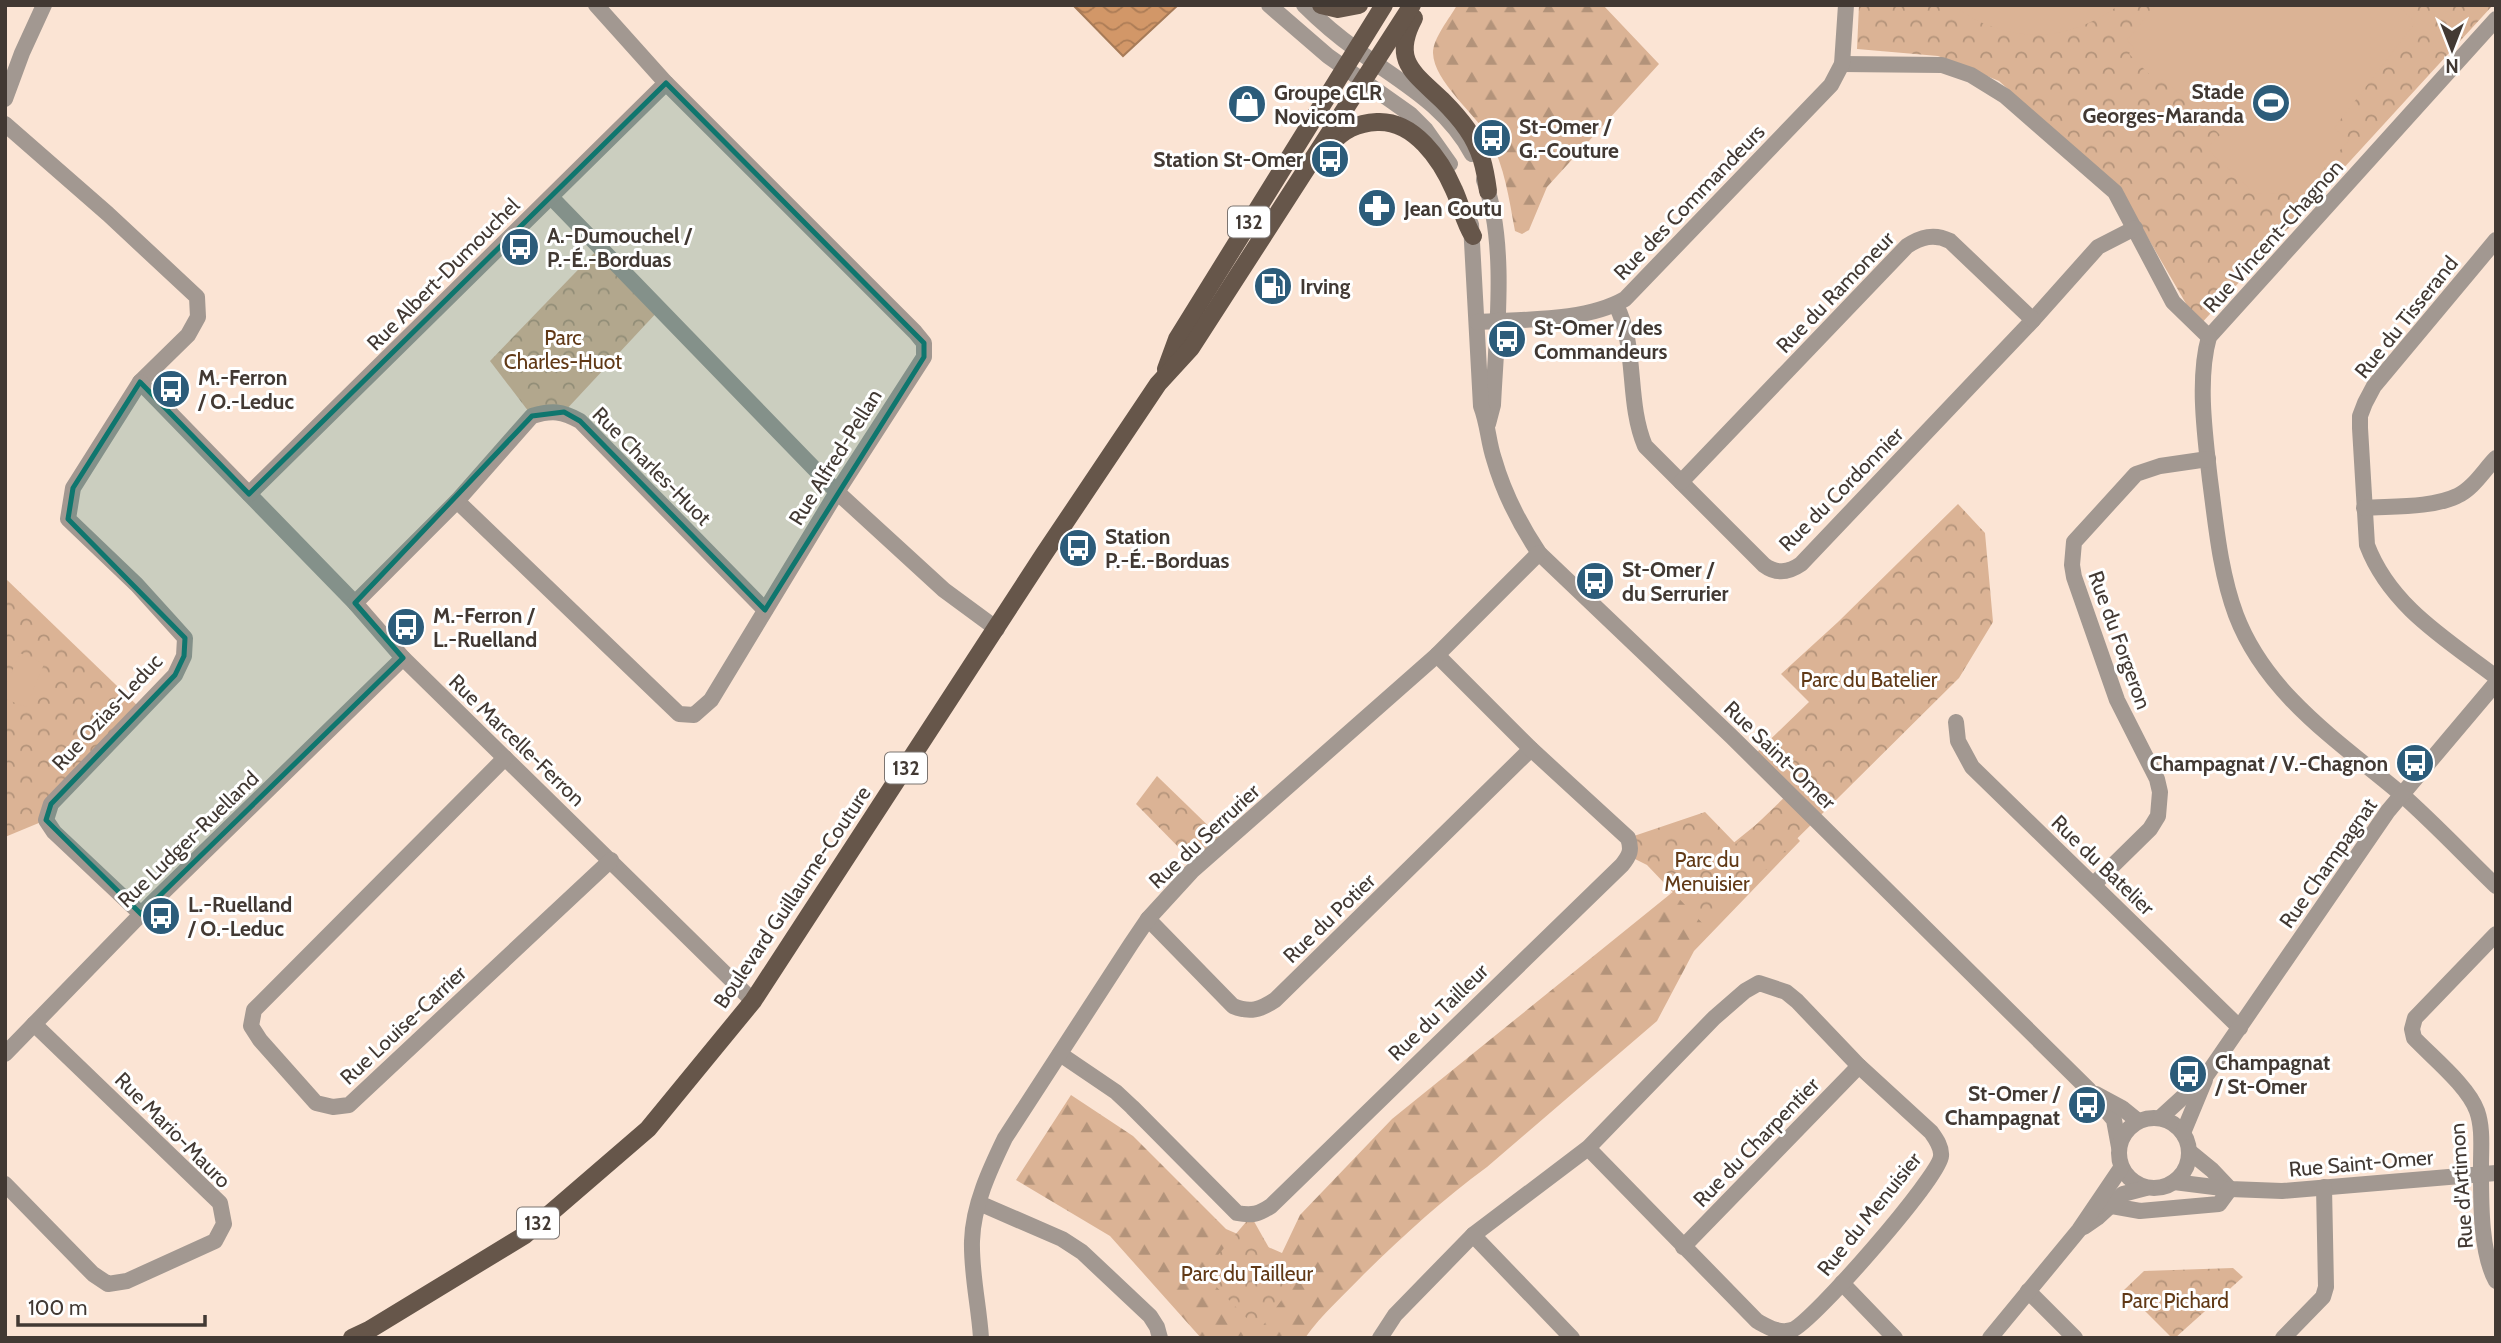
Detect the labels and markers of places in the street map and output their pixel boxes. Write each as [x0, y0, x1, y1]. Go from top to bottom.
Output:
place label: Stade Georges-Maranda [2082, 79, 2245, 128]
place label: Groupe CLR Novicom [1274, 80, 1382, 129]
sports icon: Stade Georges-Maranda [2250, 82, 2292, 124]
shop icon: Groupe CLR Novicom [1226, 83, 1268, 125]
place label: St-Omer / G.-Couture [1519, 114, 1619, 163]
bus stop icon: St-Omer / G.-Couture [1471, 117, 1513, 159]
bus stop icon: Station St-Omer [1309, 138, 1351, 180]
place label: Station St-Omer [1153, 147, 1303, 172]
pharmacy icon: Jean Coutu [1356, 187, 1398, 229]
place label: Jean Coutu [1403, 196, 1502, 221]
place label: A.-Dumouchel / P.-É.-Borduas [547, 223, 693, 272]
bus stop icon: A.-Dumouchel / P.-É.-Borduas [499, 226, 541, 268]
fuel station icon: Irving [1252, 265, 1294, 307]
place label: Irving [1300, 274, 1351, 299]
place label: St-Omer / des Commandeurs [1534, 315, 1667, 364]
bus stop icon: St-Omer / des Commandeurs [1486, 318, 1528, 360]
place label: M.-Ferron / O.-Leduc [197, 365, 294, 414]
bus stop icon: M.-Ferron / O.-Leduc [150, 368, 192, 410]
place label: Station P.-É.-Borduas [1105, 524, 1230, 573]
bus stop icon: Station P.-É.-Borduas [1057, 527, 1099, 569]
place label: St-Omer / du Serrurier [1622, 557, 1729, 606]
bus stop icon: St-Omer / du Serrurier [1574, 560, 1616, 602]
place label: M.-Ferron / L.-Ruelland [433, 603, 537, 652]
bus stop icon: M.-Ferron / L.-Ruelland [385, 606, 427, 648]
bus stop icon: Champagnat / V.-Chagnon [2394, 742, 2436, 784]
place label: Champagnat / V.-Chagnon [2150, 751, 2388, 776]
place label: L.-Ruelland / O.-Leduc [187, 892, 292, 941]
bus stop icon: L.-Ruelland / O.-Leduc [140, 895, 182, 937]
place label: Champagnat / St-Omer [2214, 1050, 2330, 1099]
bus stop icon: Champagnat / St-Omer [2167, 1053, 2209, 1095]
place label: St-Omer / Champagnat [1945, 1081, 2061, 1130]
bus stop icon: St-Omer / Champagnat [2066, 1084, 2108, 1126]

